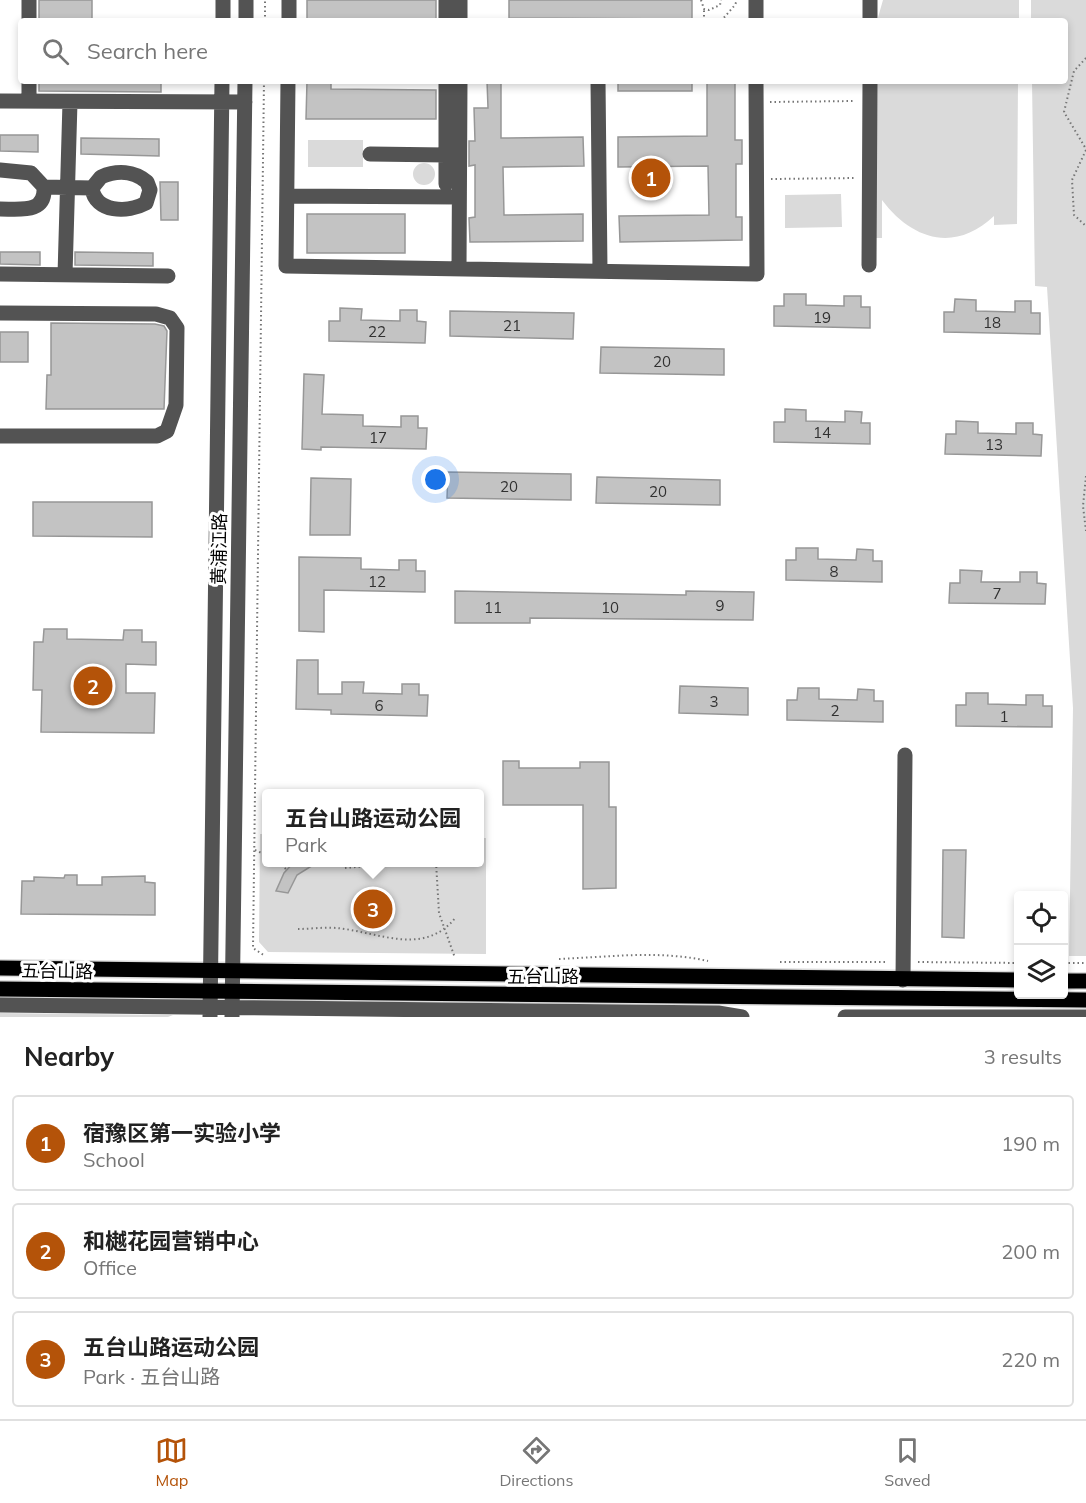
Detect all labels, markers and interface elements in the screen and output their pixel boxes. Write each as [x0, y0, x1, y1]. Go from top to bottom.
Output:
search box [18, 18, 1068, 84]
icon: search [39, 35, 72, 68]
text: Search here [87, 37, 208, 65]
pin: 1 [632, 156, 670, 201]
house number: 19 [813, 308, 831, 327]
house number: 18 [983, 313, 1001, 332]
house number: 21 [503, 316, 521, 335]
house number: 22 [368, 322, 386, 341]
house number: 20 [653, 352, 671, 371]
house number: 14 [813, 423, 831, 442]
house number: 17 [369, 428, 387, 447]
house number: 13 [985, 435, 1003, 454]
your location [421, 465, 450, 494]
house number: 20 [500, 477, 518, 496]
house number: 20 [649, 482, 667, 501]
street label: 黄浦江路 [207, 513, 231, 585]
house number: 8 [829, 562, 839, 581]
house number: 12 [368, 572, 386, 591]
house number: 7 [992, 584, 1002, 603]
house number: 9 [715, 596, 725, 615]
house number: 11 [484, 598, 502, 617]
house number: 10 [601, 598, 619, 617]
pin: 2 [74, 664, 112, 708]
house number: 3 [709, 692, 719, 711]
house number: 6 [374, 696, 384, 715]
house number: 2 [830, 701, 840, 720]
house number: 1 [999, 707, 1009, 726]
popup [262, 789, 484, 867]
text: 五台山路运动公园 [285, 804, 461, 832]
text: Park [285, 832, 327, 857]
pin: 3 [354, 886, 392, 932]
map controls [1014, 891, 1068, 999]
button: locate [1014, 891, 1068, 945]
button: layers [1014, 945, 1068, 999]
street label: 五台山路 [21, 959, 93, 983]
street label: 五台山路 [507, 965, 579, 988]
text: Nearby [24, 1040, 114, 1073]
text: 3 results [984, 1044, 1062, 1069]
text: 宿豫区第一实验小学 [83, 1119, 281, 1147]
text: 1 [40, 1131, 52, 1156]
text: 190 m [1001, 1131, 1060, 1156]
text: School [83, 1147, 145, 1172]
text: 和樾花园营销中心 [83, 1227, 259, 1255]
text: 2 [40, 1239, 52, 1264]
text: 200 m [1001, 1239, 1060, 1264]
text: Office [83, 1255, 137, 1280]
text: 五台山路运动公园 [83, 1333, 259, 1361]
text: 3 [40, 1347, 52, 1372]
text: 220 m [1001, 1347, 1060, 1372]
text: Park · 五台山路 [83, 1364, 220, 1389]
tab: Map [155, 1434, 188, 1490]
tab: Directions [499, 1434, 573, 1490]
tab: Saved [884, 1434, 931, 1490]

